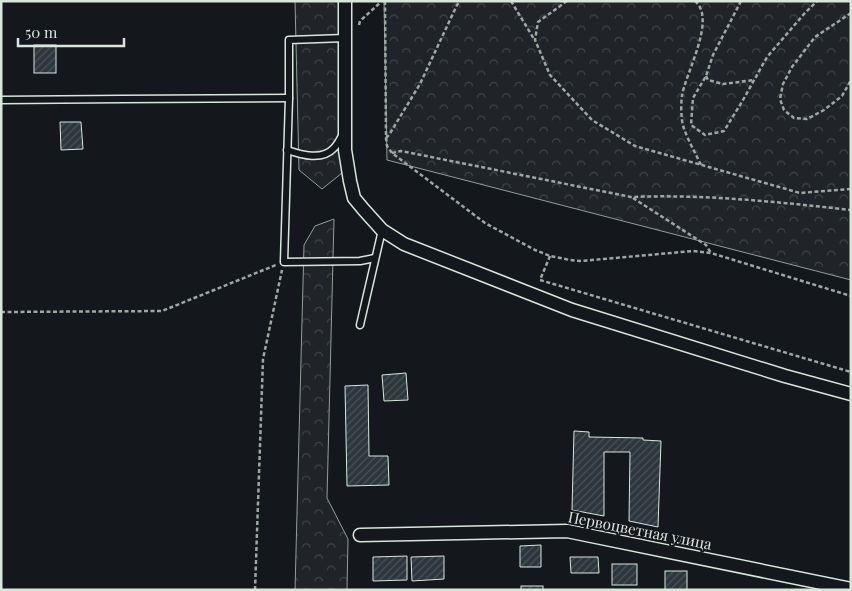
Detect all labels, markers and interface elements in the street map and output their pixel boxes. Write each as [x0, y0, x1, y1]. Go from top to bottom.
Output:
scale bar [18, 15, 124, 47]
text: 50 m [25, 22, 58, 42]
street label: Первоцветная улица [566, 506, 714, 554]

